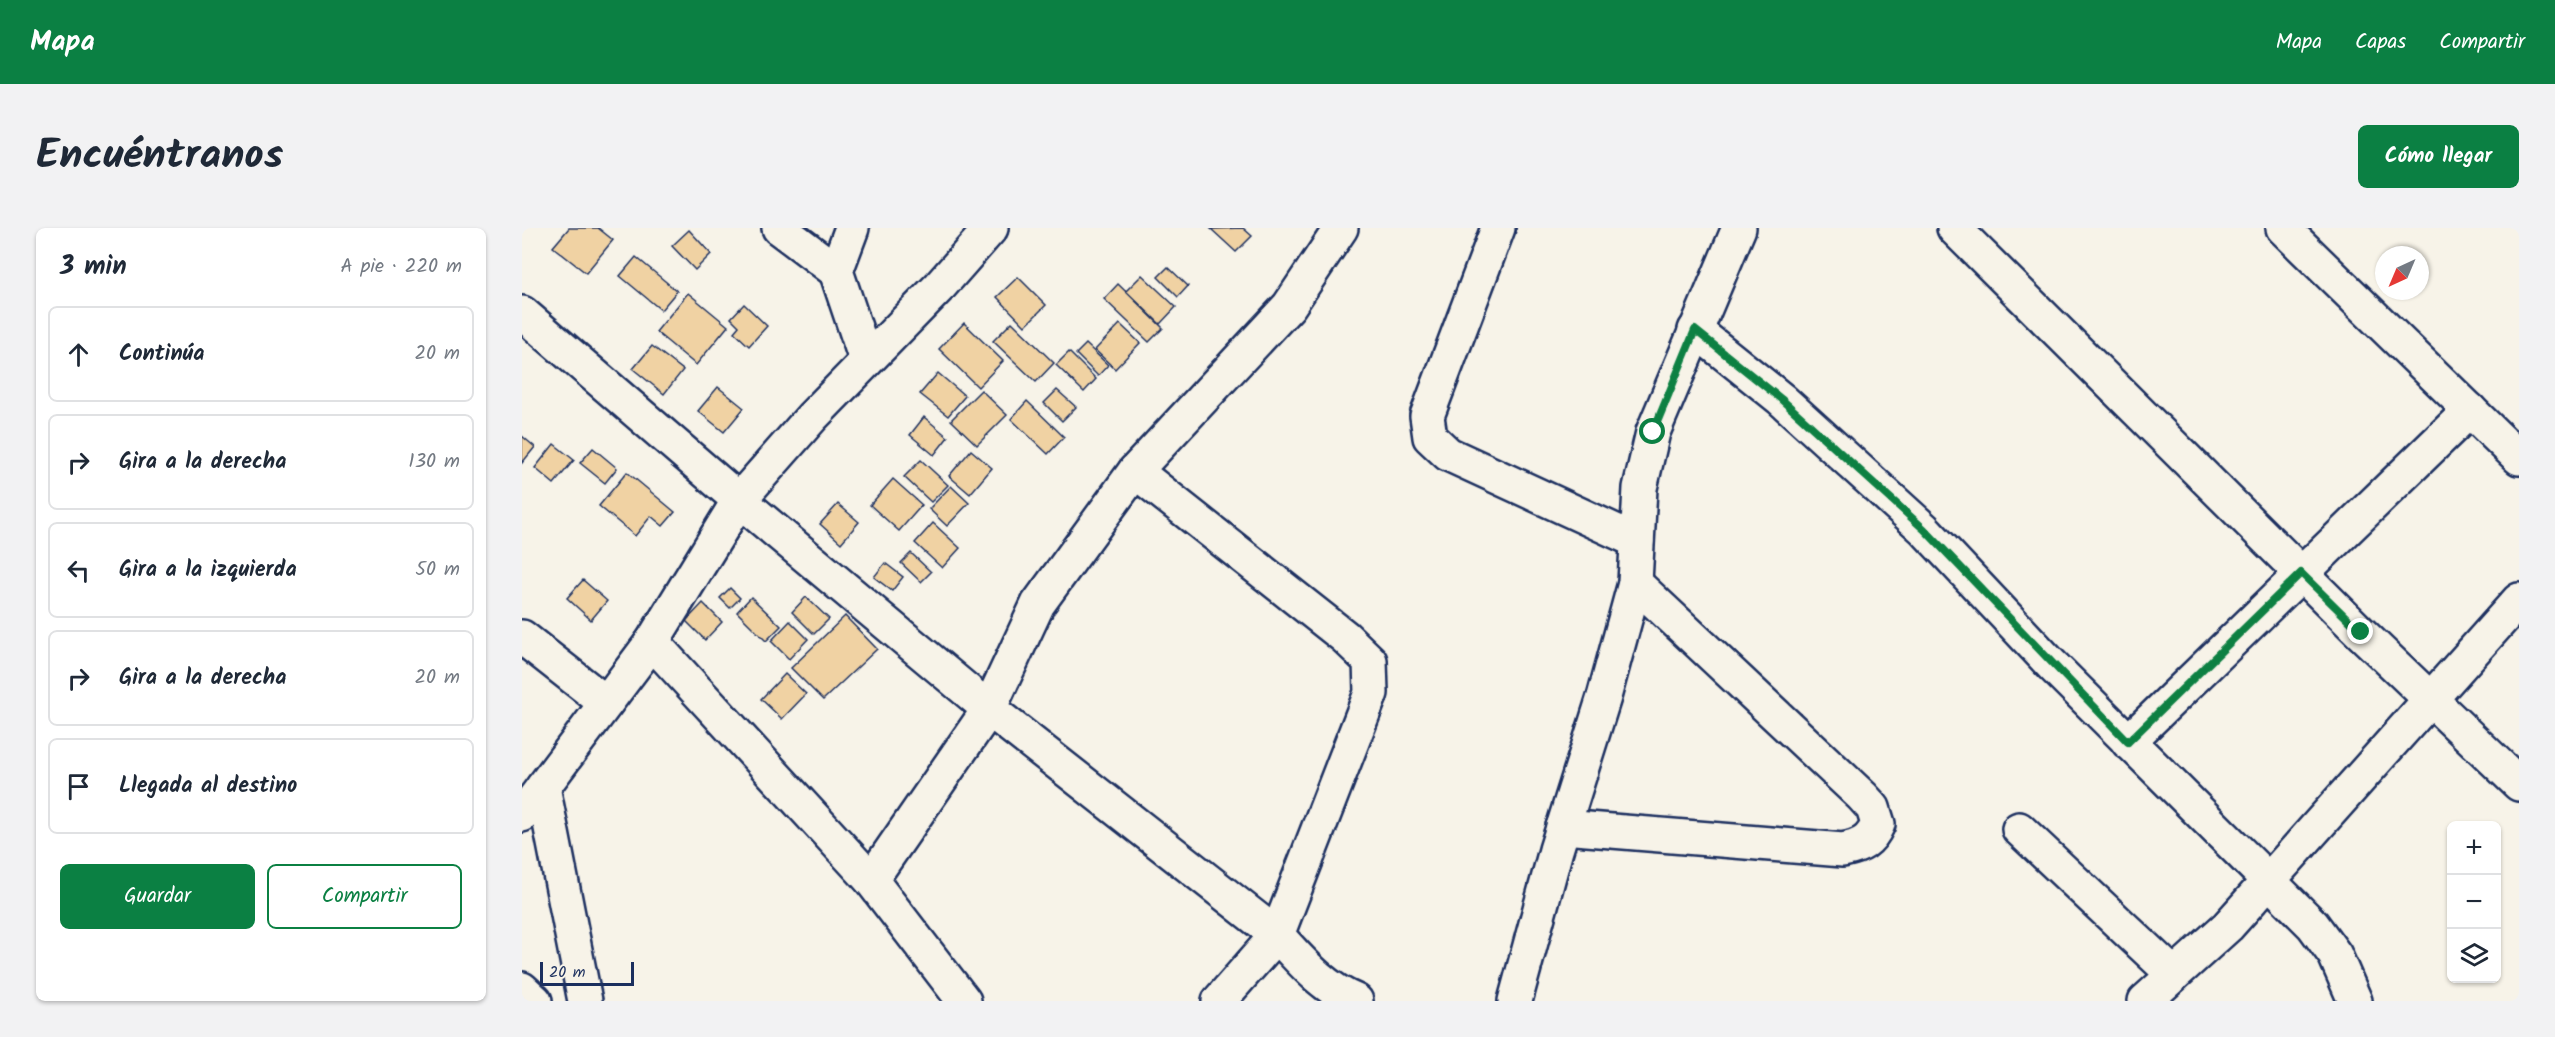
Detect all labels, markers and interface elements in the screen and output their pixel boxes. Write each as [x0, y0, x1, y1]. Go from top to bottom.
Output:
text: Mapa [30, 20, 95, 65]
text: Mapa [2276, 26, 2322, 59]
text: Capas [2355, 26, 2406, 59]
text: Compartir [2439, 26, 2525, 59]
text: Encuéntranos [36, 123, 283, 190]
button: Cómo llegar [2358, 125, 2519, 188]
text: 3 min [60, 246, 127, 288]
north arrow [2375, 246, 2429, 300]
text: A pie · 220 m [341, 251, 462, 283]
text: Continúa [119, 337, 204, 372]
icon: ahead [62, 338, 95, 371]
text: 20 m [414, 338, 460, 370]
route start [1639, 418, 1665, 444]
text: Gira a la derecha [119, 445, 286, 480]
icon: right [62, 446, 95, 479]
text: 130 m [408, 446, 460, 478]
text: Gira a la izquierda [119, 553, 297, 588]
icon: left [62, 554, 95, 587]
text: 50 m [415, 554, 460, 586]
route end [2347, 618, 2373, 644]
text: Gira a la derecha [119, 661, 286, 696]
icon: right [62, 662, 95, 695]
text: 20 m [414, 662, 460, 694]
text: Llegada al destino [119, 769, 297, 804]
icon: arrive [62, 770, 95, 803]
map controls [2447, 821, 2501, 983]
button: + [2447, 821, 2501, 875]
button: Guardar [60, 864, 255, 929]
button: Compartir [267, 864, 462, 929]
button: − [2447, 875, 2501, 929]
button: layers [2447, 929, 2501, 983]
scale bar [540, 959, 634, 986]
text: 20 m [549, 960, 585, 985]

